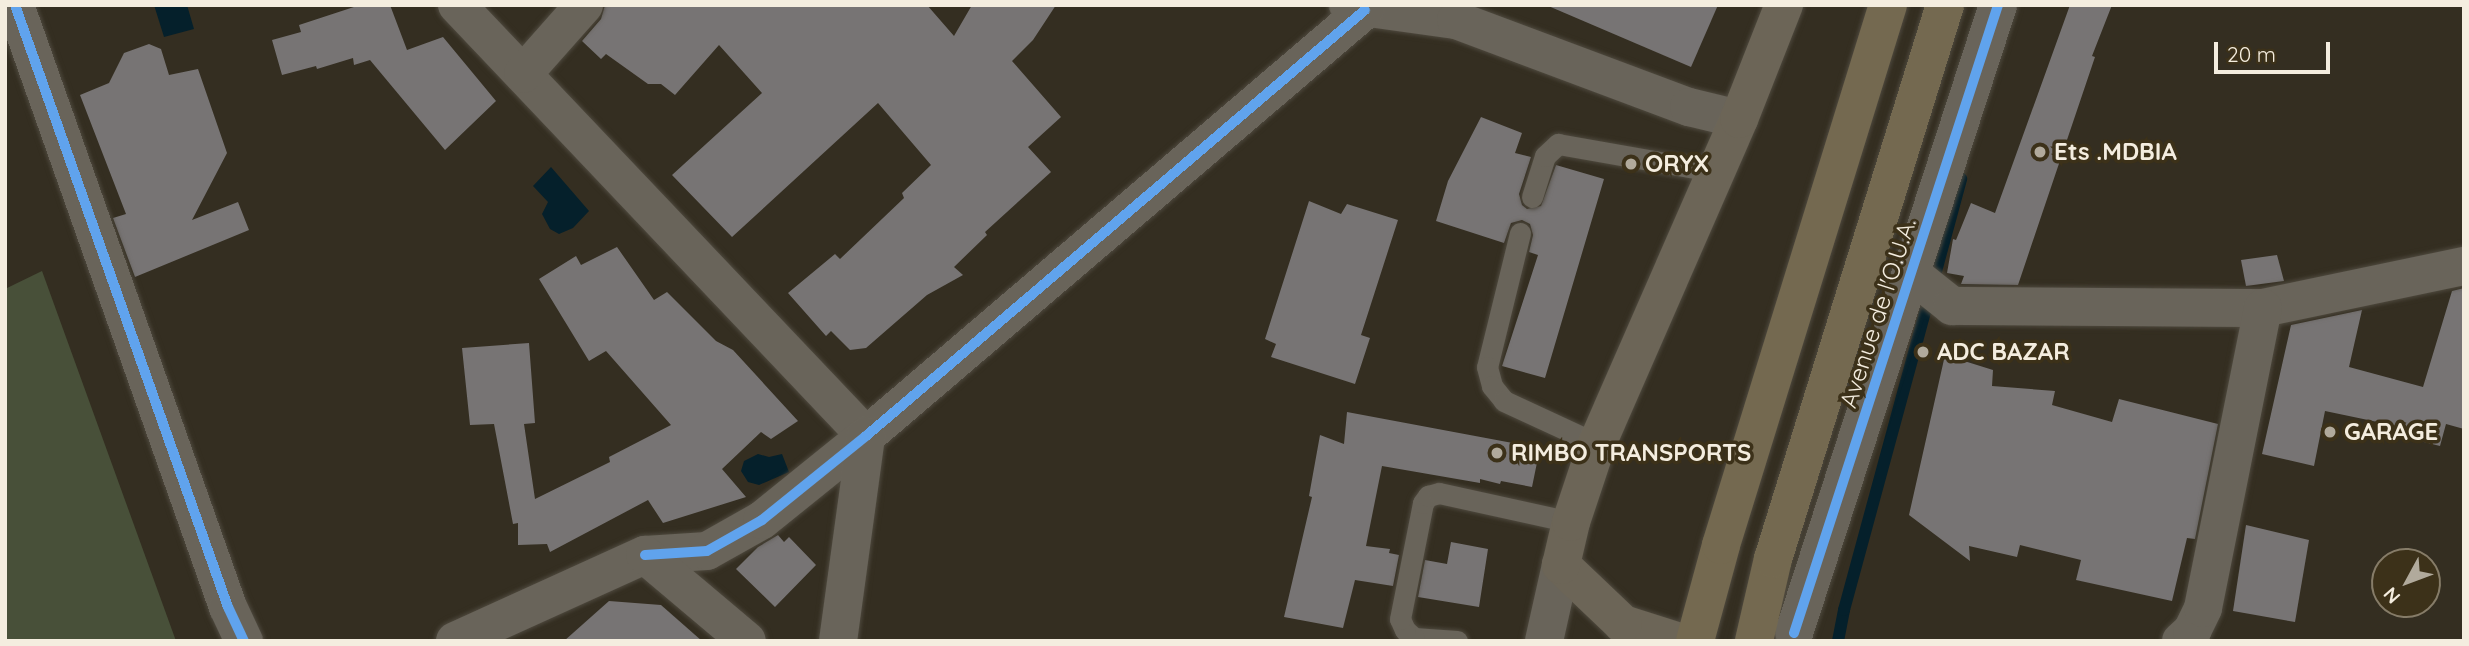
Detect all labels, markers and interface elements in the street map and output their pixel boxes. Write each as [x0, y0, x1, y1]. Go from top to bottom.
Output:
scale bar [2217, 28, 2332, 72]
text: 20 m [2227, 41, 2276, 67]
place label: Ets .MDBIA [2054, 138, 2177, 166]
marker: Ets .MDBIA [2032, 144, 2048, 160]
place label: ORYX [1645, 150, 1709, 178]
marker: ORYX [1623, 156, 1639, 172]
street label: Avenue de l'O.U.A. [1834, 215, 1922, 411]
place label: ADC BAZAR [1937, 338, 2070, 366]
marker: ADC BAZAR [1915, 344, 1931, 360]
place label: GARAGE [2344, 418, 2438, 446]
marker: GARAGE [2322, 424, 2338, 440]
place label: RIMBO TRANSPORTS [1511, 439, 1751, 467]
marker: RIMBO TRANSPORTS [1489, 445, 1505, 461]
north arrow [2371, 548, 2441, 618]
text: N [2378, 582, 2405, 609]

